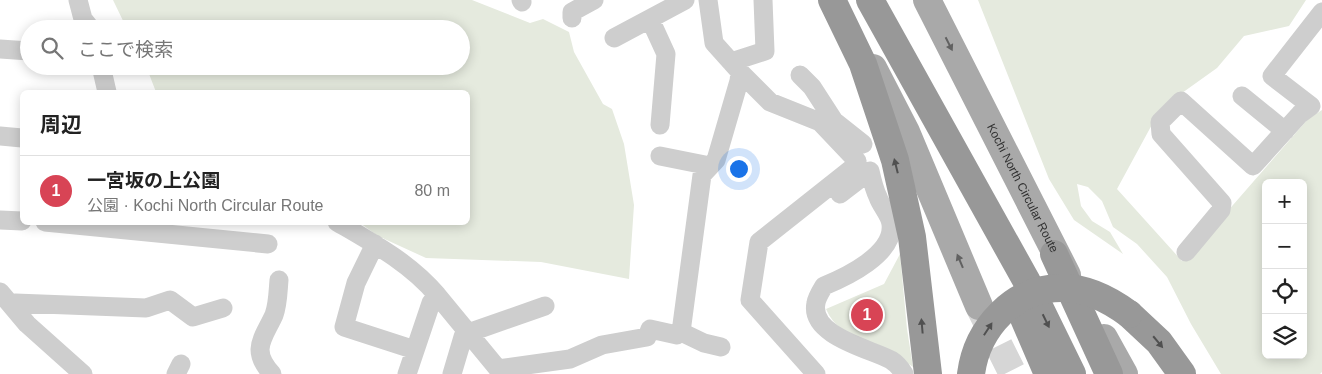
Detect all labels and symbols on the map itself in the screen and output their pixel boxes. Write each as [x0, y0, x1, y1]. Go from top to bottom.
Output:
one-way arrow [945, 36, 953, 51]
street label: Kochi North Circular Route [984, 121, 1062, 255]
your location [726, 156, 752, 182]
one-way arrow [892, 158, 900, 173]
one-way arrow [956, 254, 964, 268]
pin: 1 [851, 296, 883, 334]
one-way arrow [1042, 313, 1050, 328]
one-way arrow [917, 317, 925, 333]
one-way arrow [983, 322, 993, 335]
one-way arrow [1152, 335, 1164, 347]

